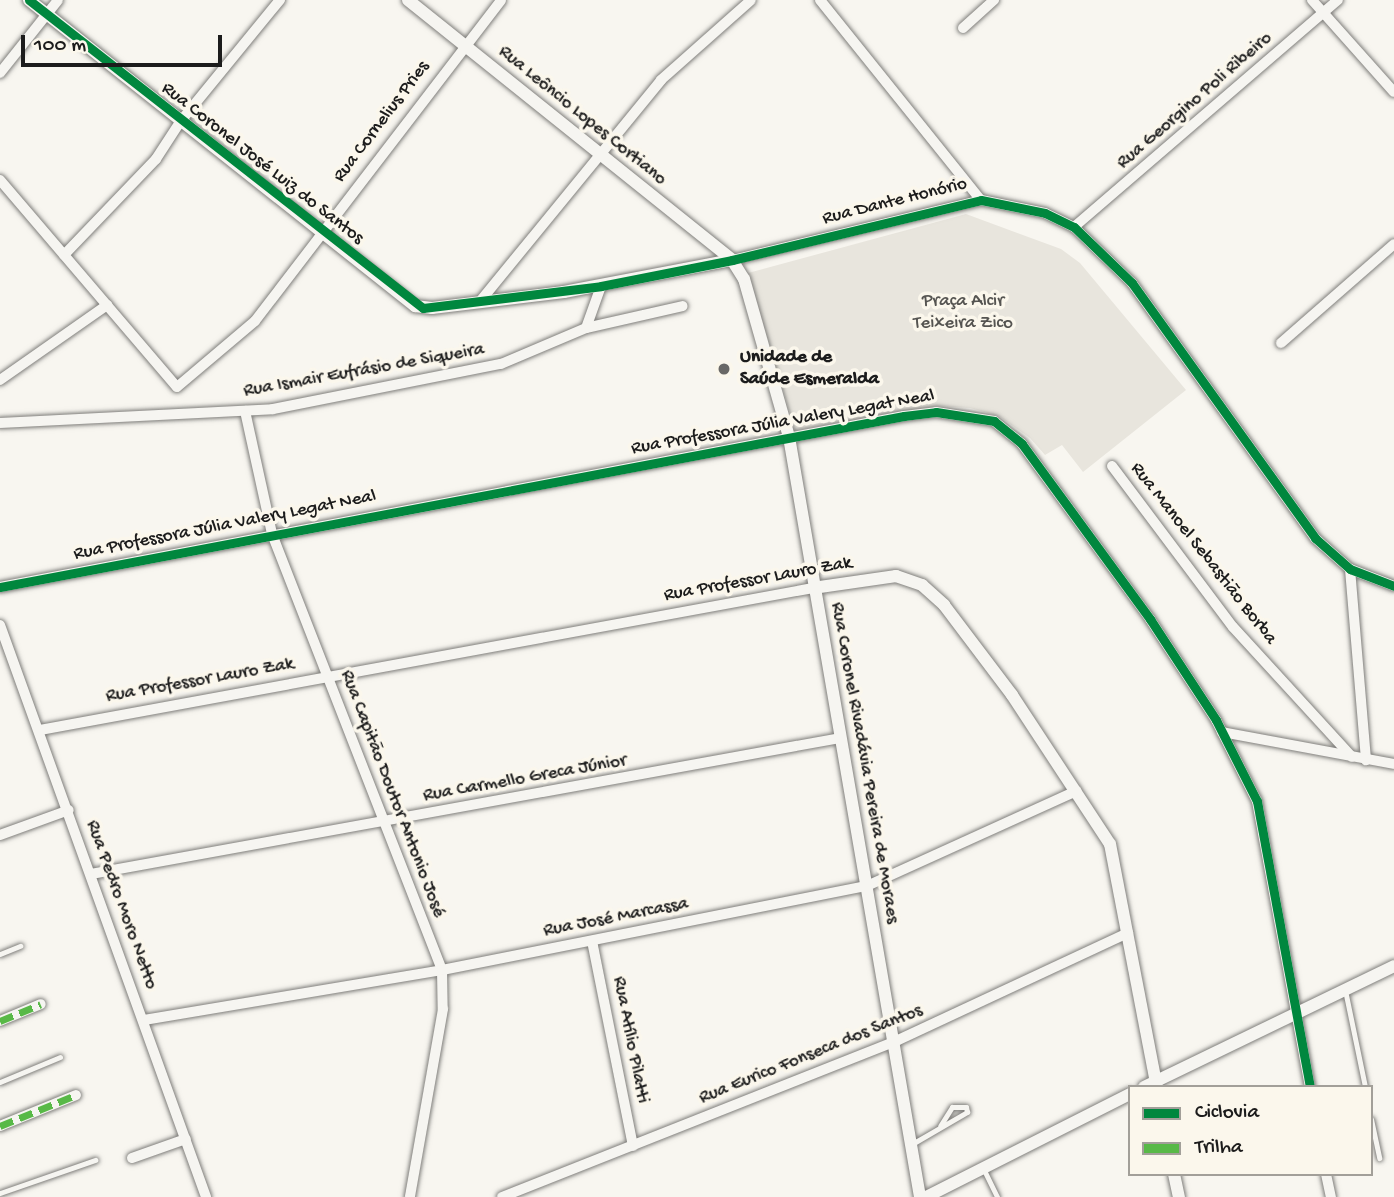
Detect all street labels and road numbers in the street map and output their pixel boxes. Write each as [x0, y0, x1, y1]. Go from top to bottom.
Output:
street label: Rua Georgino Poli Ribeiro [1113, 27, 1277, 175]
street label: Rua Leôncio Lopes Cortiano [493, 41, 671, 191]
street label: Rua Cornelius Pries [329, 57, 435, 187]
street label: Rua Coronel José Luiz do Santos [156, 78, 368, 250]
street label: Rua Dante Honório [820, 173, 970, 231]
street label: Rua Ismair Eufrásio de Siqueira [242, 339, 486, 403]
street label: Rua Professora Júlia Valery Legat Neal [630, 385, 936, 461]
street label: Rua Manoel Sebastião Borba [1125, 458, 1281, 650]
street label: Rua Professora Júlia Valery Legat Neal [72, 485, 378, 567]
street label: Rua Professor Lauro Zak [662, 552, 854, 608]
street label: Rua Coronel Rivadávia Pereira de Moraes [824, 601, 904, 925]
street label: Rua Professor Lauro Zak [104, 653, 296, 709]
street label: Rua Capitão Doutor Antonio José [334, 667, 450, 921]
street label: Rua Carmello Greca Júnior [421, 750, 629, 808]
street label: Rua Pedro Moro Netto [80, 817, 162, 993]
street label: Rua José Marcassa [542, 893, 690, 943]
street label: Rua Atílio Pilatti [607, 975, 653, 1105]
street label: Rua Eurico Fonseca dos Santos [696, 1000, 926, 1110]

